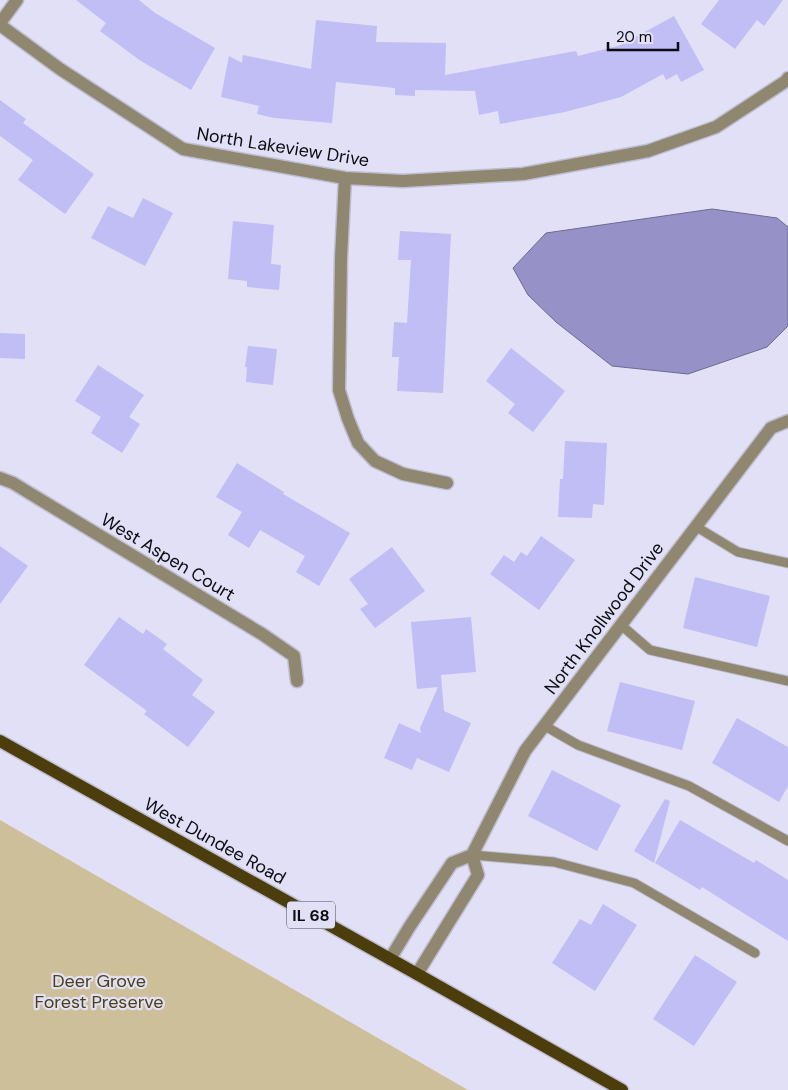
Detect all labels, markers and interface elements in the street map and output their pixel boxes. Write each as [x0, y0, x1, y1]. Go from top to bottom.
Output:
scale bar [608, 20, 678, 52]
text: 20 m [616, 27, 652, 47]
street label: North Lakeview Drive [195, 122, 371, 172]
street label: West Aspen Court [96, 507, 240, 607]
street label: North Knollwood Drive [539, 537, 669, 699]
street label: West Dundee Road [140, 792, 290, 890]
road number: IL 68 [287, 902, 335, 928]
park label: Deer Grove Forest Preserve [34, 969, 164, 1014]

